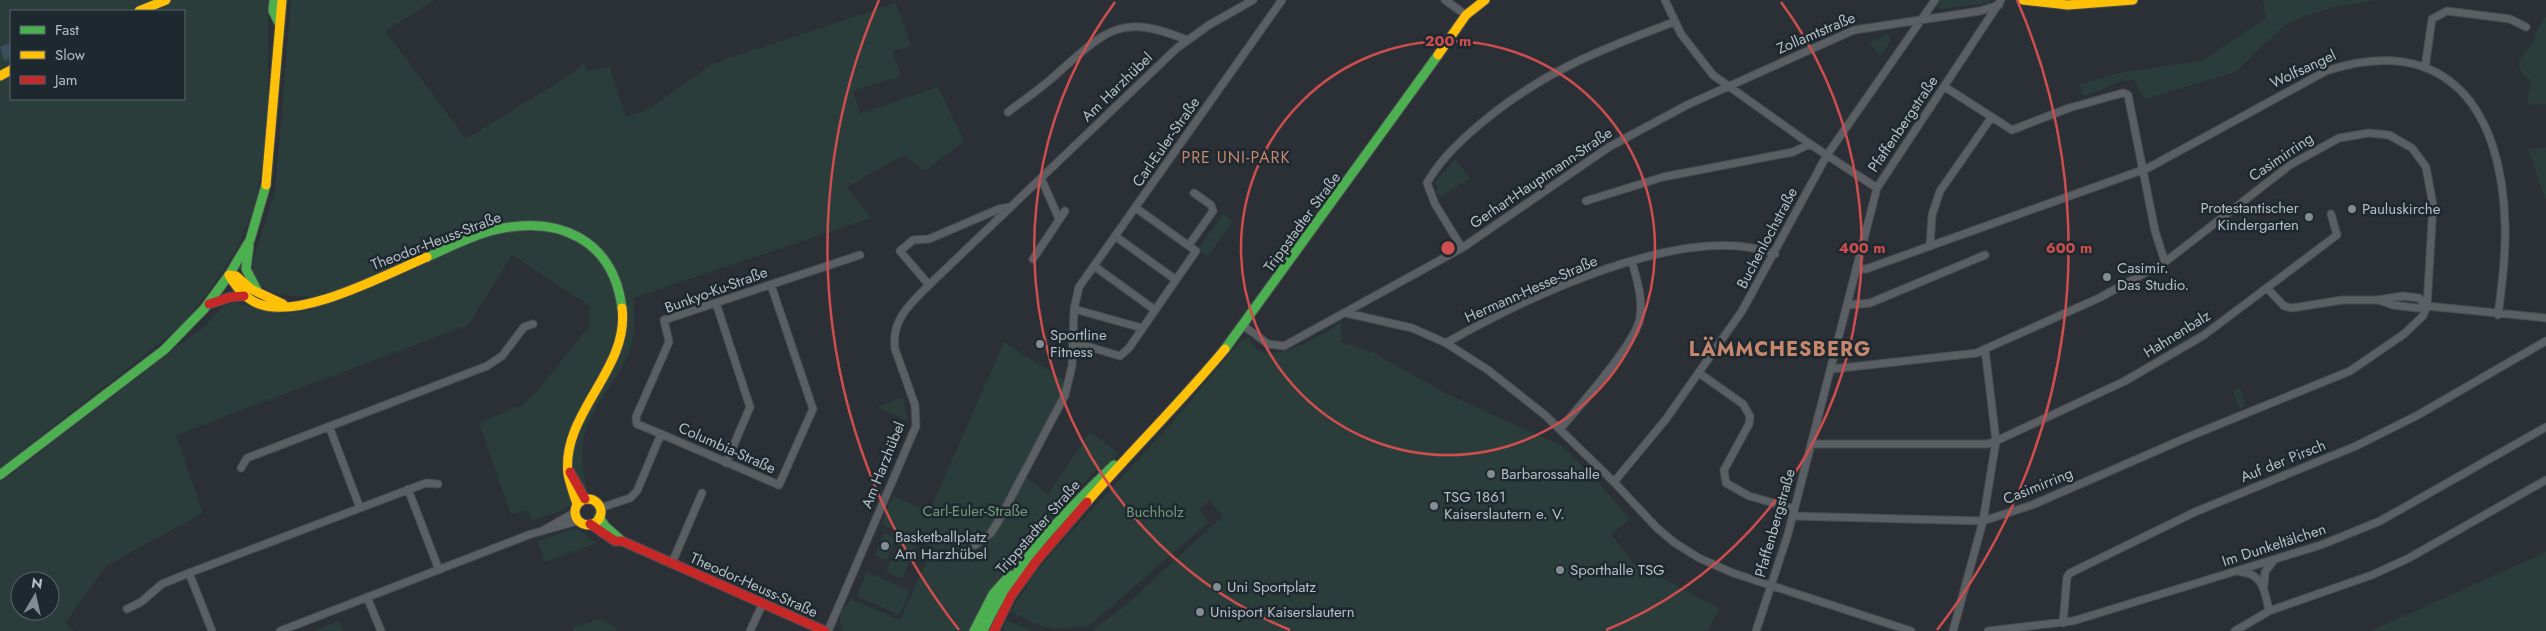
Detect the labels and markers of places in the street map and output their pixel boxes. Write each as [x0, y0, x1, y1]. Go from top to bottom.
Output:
place label: Protestantischer Kindergarten [2200, 197, 2300, 236]
place label: Pauluskirche [2362, 198, 2441, 220]
marker: Pauluskirche [2346, 203, 2358, 215]
marker: Protestantischer Kindergarten [2303, 211, 2315, 223]
centre of rings [1439, 239, 1457, 257]
place label: Casimir. Das Studio. [2117, 257, 2189, 296]
marker: Casimir. Das Studio. [2101, 271, 2113, 283]
place label: Sportline Fitness [1050, 324, 1107, 363]
marker: Sportline Fitness [1034, 338, 1046, 350]
place label: Barbarossahalle [1501, 463, 1600, 485]
marker: Barbarossahalle [1485, 468, 1497, 480]
place label: TSG 1861 Kaiserslautern e. V. [1444, 486, 1565, 525]
marker: TSG 1861 Kaiserslautern e. V. [1428, 500, 1440, 512]
place label: Basketballplatz Am Harzhübel [895, 526, 987, 565]
marker: Basketballplatz Am Harzhübel [879, 540, 891, 552]
place label: Sporthalle TSG [1570, 559, 1665, 581]
marker: Sporthalle TSG [1554, 564, 1566, 576]
place label: Uni Sportplatz [1227, 576, 1316, 598]
marker: Uni Sportplatz [1211, 581, 1223, 593]
place label: Unisport Kaiserslautern [1210, 601, 1355, 623]
marker: Unisport Kaiserslautern [1194, 606, 1206, 618]

